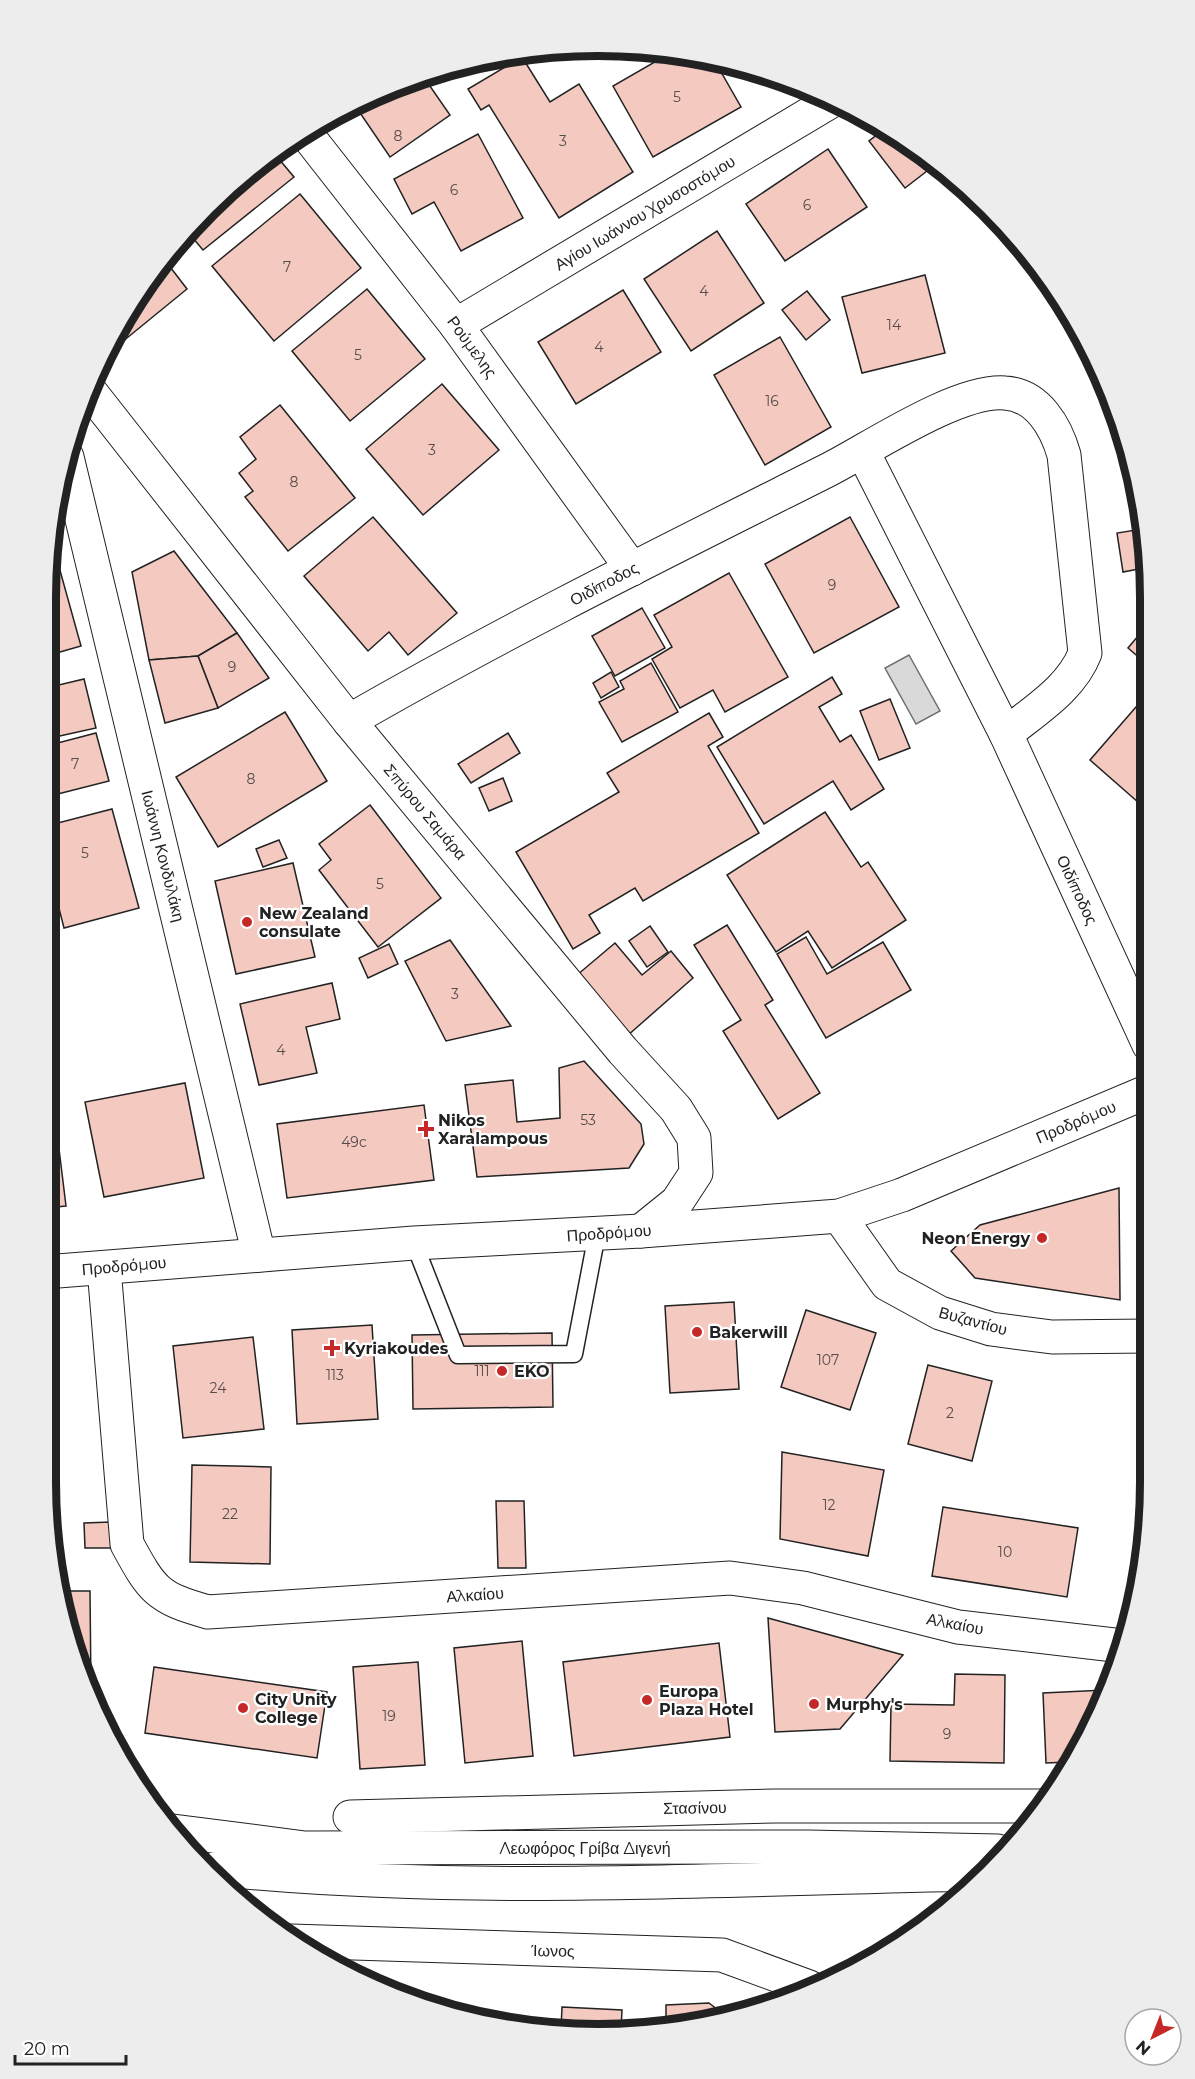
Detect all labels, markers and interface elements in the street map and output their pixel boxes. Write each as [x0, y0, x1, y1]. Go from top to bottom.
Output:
house number: 5 [673, 88, 681, 106]
house number: 8 [394, 127, 403, 145]
house number: 3 [559, 132, 567, 150]
street label: Αγίου Ιωάννου Χρυσοστόμου [551, 152, 739, 274]
house number: 6 [450, 181, 459, 199]
house number: 6 [803, 196, 812, 214]
house number: 7 [283, 258, 291, 276]
house number: 4 [699, 282, 709, 300]
street label: Ρούμελης [443, 312, 501, 382]
house number: 14 [887, 316, 902, 334]
house number: 4 [594, 338, 604, 356]
house number: 5 [354, 346, 362, 364]
house number: 16 [765, 392, 779, 410]
house number: 3 [428, 441, 436, 459]
house number: 8 [290, 473, 299, 491]
street label: Οιδίποδος [567, 558, 642, 610]
house number: 9 [828, 576, 836, 594]
house number: 9 [228, 658, 236, 676]
house number: 7 [71, 755, 79, 773]
street label: Σπύρου Σαμάρα [380, 760, 470, 864]
house number: 8 [247, 770, 256, 788]
street label: Ιωάννη Κονδυλάκη [137, 788, 189, 924]
house number: 5 [81, 844, 89, 862]
street label: Οιδίποδος [1053, 852, 1101, 928]
house number: 5 [376, 875, 384, 893]
place label: New Zealand consulate [259, 904, 369, 941]
marker: New Zealand consulate [240, 915, 254, 929]
house number: 3 [451, 985, 459, 1003]
house number: 4 [276, 1041, 286, 1059]
street label: Προδρόμου [1033, 1097, 1119, 1147]
place label: Nikos Xaralampous [438, 1111, 548, 1148]
house number: 53 [580, 1111, 596, 1129]
marker: Nikos Xaralampous [419, 1122, 433, 1136]
house number: 49c [341, 1133, 367, 1151]
street label: Προδρόμου [566, 1221, 652, 1245]
place label: Neon Energy [921, 1229, 1030, 1248]
marker: Neon Energy [1035, 1231, 1049, 1245]
street label: Προδρόμου [81, 1253, 167, 1279]
street label: Βυζαντίου [937, 1303, 1009, 1339]
place label: Bakerwill [709, 1323, 788, 1342]
marker: Bakerwill [690, 1325, 704, 1339]
place label: Kyriakoudes [344, 1339, 449, 1358]
marker: Kyriakoudes [325, 1341, 339, 1355]
house number: 107 [817, 1351, 839, 1369]
house number: 111 [474, 1362, 490, 1380]
place label: EKO [514, 1362, 549, 1381]
marker: EKO [495, 1364, 509, 1378]
house number: 113 [326, 1366, 344, 1384]
house number: 24 [210, 1379, 227, 1397]
house number: 2 [946, 1404, 954, 1422]
house number: 12 [822, 1496, 836, 1514]
house number: 22 [222, 1505, 238, 1523]
house number: 10 [998, 1543, 1012, 1561]
street label: Αλκαίου [446, 1584, 504, 1606]
street label: Αλκαίου [925, 1609, 985, 1639]
place label: Europa Plaza Hotel [659, 1682, 754, 1719]
place label: City Unity College [255, 1690, 337, 1727]
marker: Europa Plaza Hotel [640, 1693, 654, 1707]
place label: Murphy's [826, 1695, 903, 1714]
marker: Murphy's [807, 1697, 821, 1711]
marker: City Unity College [236, 1701, 250, 1715]
house number: 19 [382, 1707, 396, 1725]
house number: 9 [943, 1725, 951, 1743]
street label: Στασίνου [663, 1798, 727, 1818]
street label: Λεωφόρος Γρίβα Διγενή [499, 1839, 671, 1858]
street label: Ίωνος [530, 1941, 575, 1961]
north arrow [1123, 2007, 1183, 2067]
scale bar [15, 2028, 126, 2066]
text: N [1132, 2036, 1154, 2059]
text: 20 m [24, 2038, 70, 2060]

